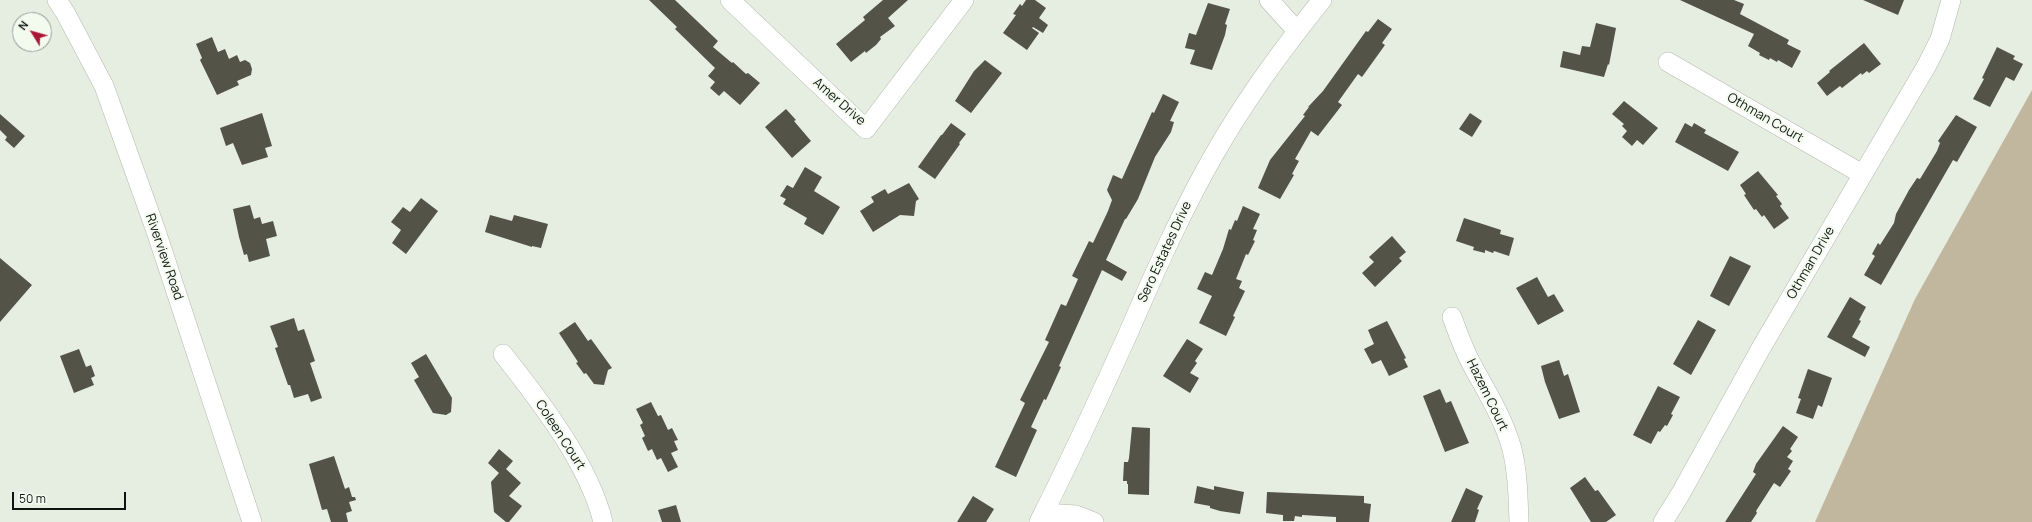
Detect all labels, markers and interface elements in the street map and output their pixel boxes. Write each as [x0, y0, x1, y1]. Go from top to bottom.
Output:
north arrow [12, 12, 52, 52]
text: N [14, 17, 31, 33]
street label: Amer Drive [810, 75, 868, 129]
street label: Othman Court [1724, 90, 1806, 146]
street label: Sero Estates Drive [1135, 199, 1195, 305]
street label: Riverview Road [142, 212, 186, 302]
street label: Othman Drive [1784, 224, 1838, 302]
street label: Hazem Court [1463, 356, 1511, 434]
street label: Coleen Court [532, 397, 588, 473]
scale bar [14, 484, 128, 510]
text: 50 m [19, 490, 46, 507]

